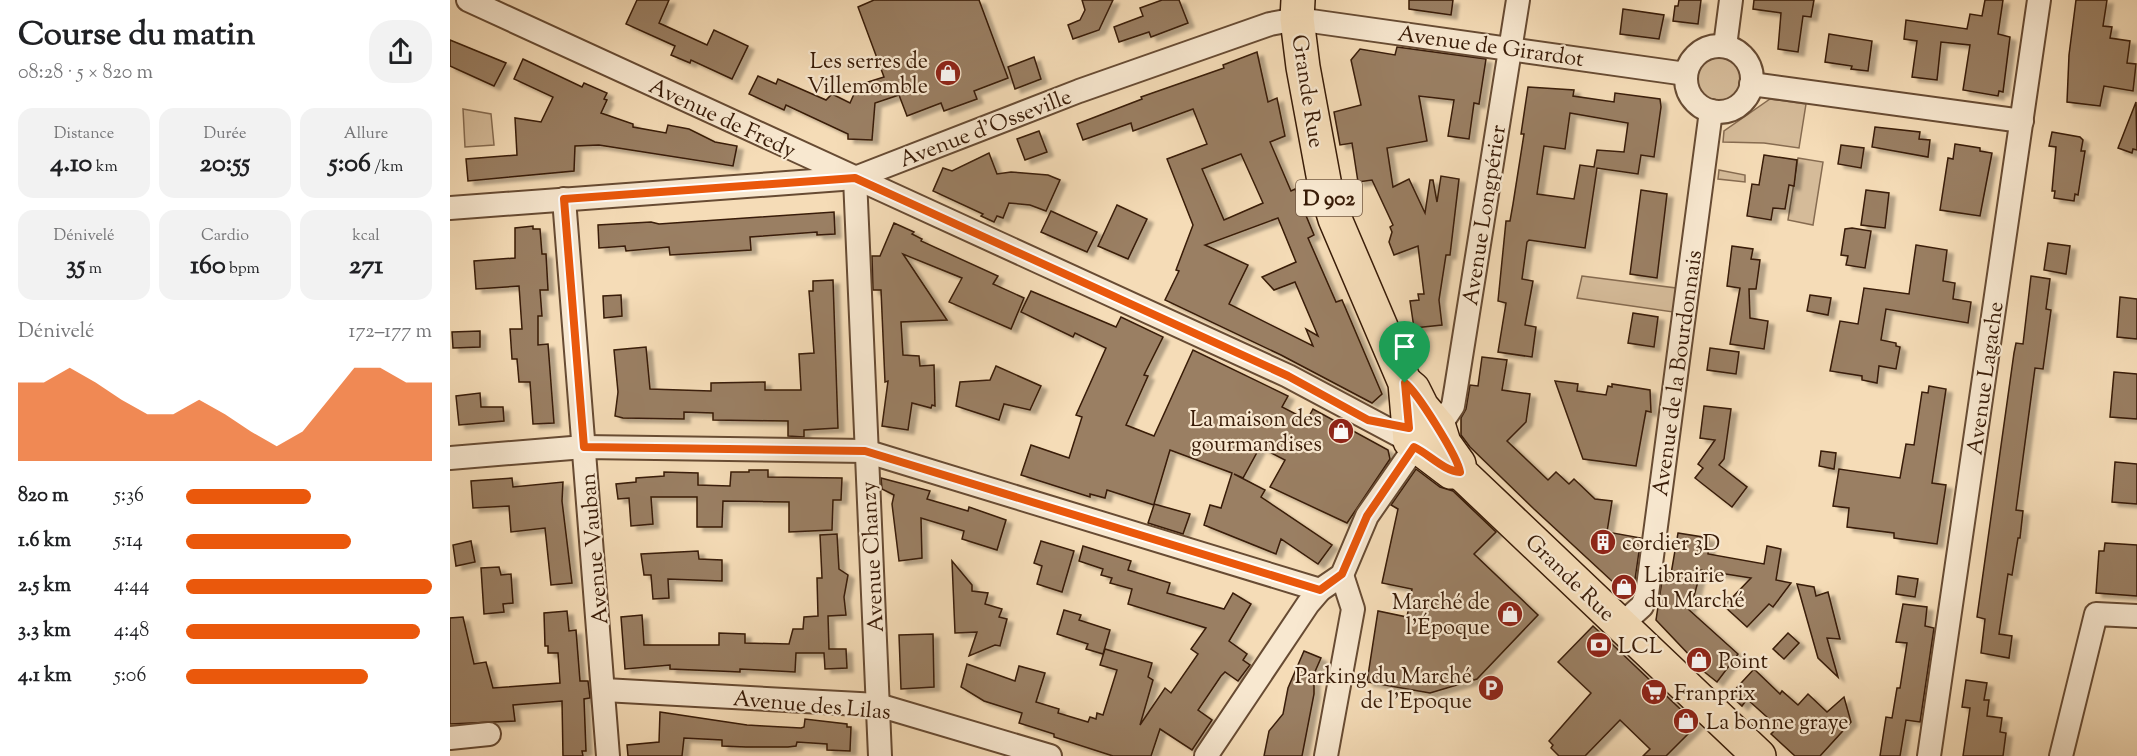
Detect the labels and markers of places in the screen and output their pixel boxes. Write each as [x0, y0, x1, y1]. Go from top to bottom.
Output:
place label: Les serres de Villemomble [807, 47, 928, 104]
shop icon: Les serres de Villemomble [933, 58, 963, 88]
pin [1379, 321, 1430, 383]
place label: La maison des gourmandises [1190, 405, 1322, 462]
shop icon: La maison des gourmandises [1326, 416, 1356, 446]
building icon: cordier 3D [1588, 527, 1618, 557]
place label: cordier 3D [1622, 529, 1720, 561]
place label: Librairie du Marché [1644, 561, 1745, 618]
shop icon: Librairie du Marché [1609, 572, 1639, 602]
place label: Marché de l'Époque [1392, 588, 1490, 645]
shop icon: Marché de l'Époque [1495, 599, 1525, 629]
bank icon: LCL [1584, 630, 1614, 660]
place label: LCL [1618, 632, 1662, 664]
shop icon: Point [1684, 645, 1714, 675]
place label: Point [1718, 647, 1769, 679]
place label: Parking du Marché de l'Epoque [1295, 662, 1472, 719]
parking icon: Parking du Marché de l'Epoque [1476, 673, 1506, 703]
supermarket icon: Franprix [1639, 677, 1669, 707]
place label: Franprix [1674, 679, 1756, 711]
shop icon: La bonne graye [1671, 706, 1701, 736]
place label: La bonne graye [1706, 708, 1849, 740]

